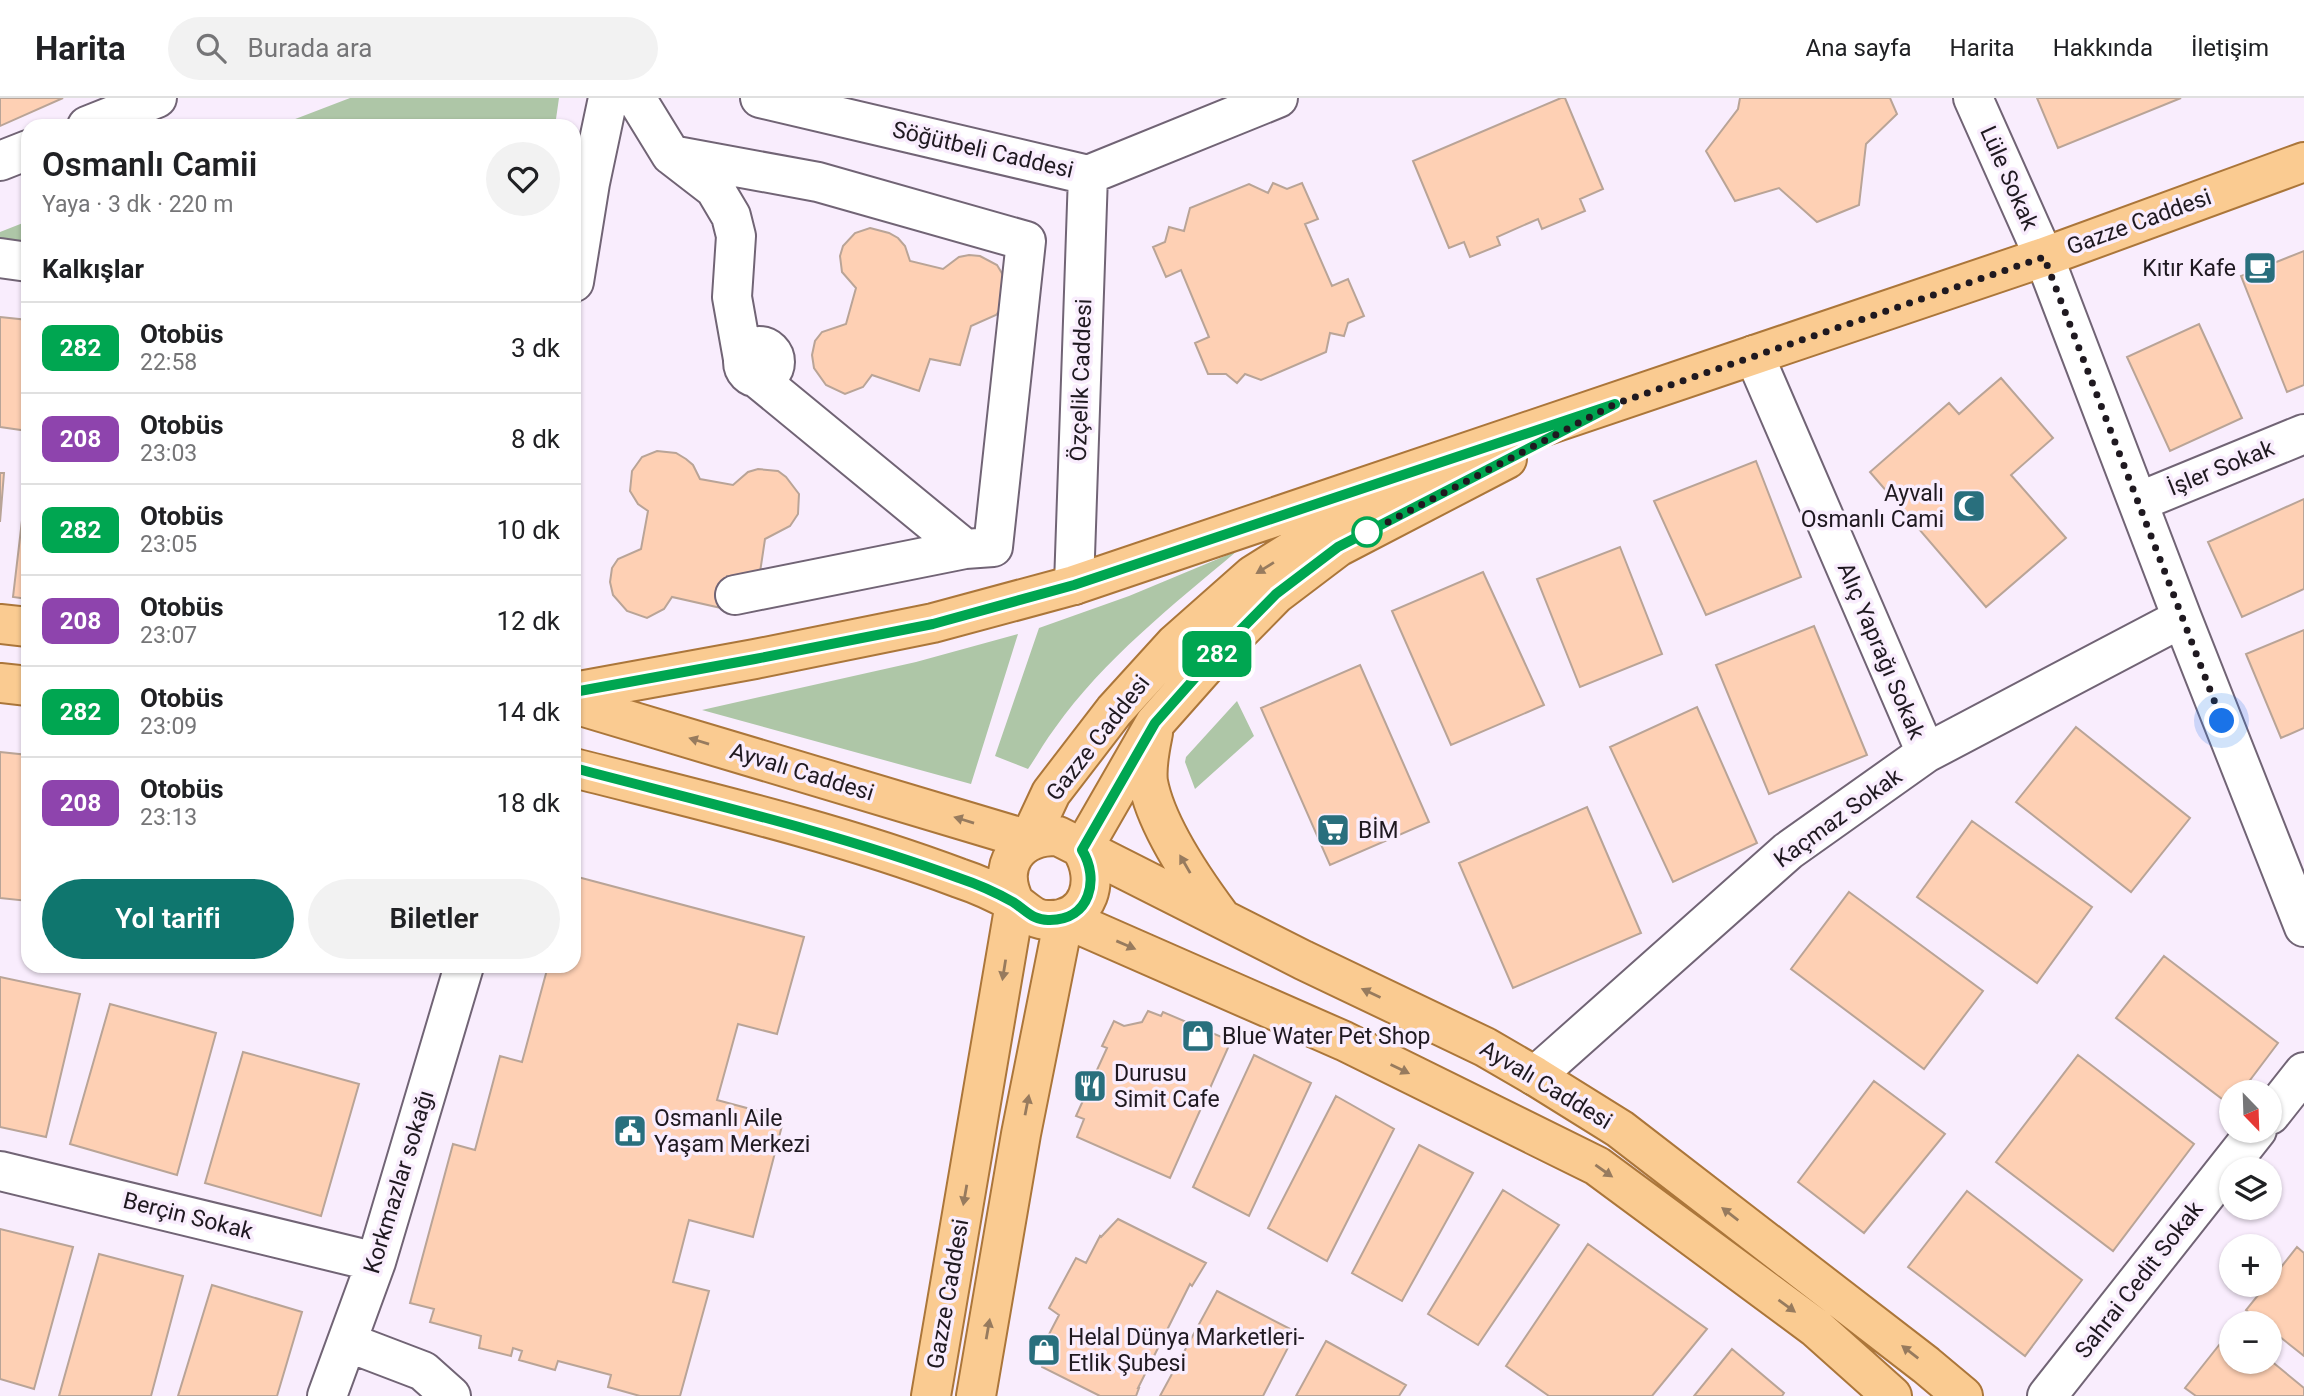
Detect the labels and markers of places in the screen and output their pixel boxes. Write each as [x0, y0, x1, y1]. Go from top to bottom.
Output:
cafe icon: Kıtır Kafe [2241, 249, 2279, 287]
place label: Kıtır Kafe [2142, 255, 2236, 282]
place label: Ayvalı Osmanlı Cami [1801, 480, 1944, 533]
mosque icon: Ayvalı Osmanlı Cami [1950, 487, 1988, 525]
unlabelled marker [1352, 517, 1382, 547]
supermarket icon: BİM [1314, 811, 1352, 849]
place label: BİM [1358, 817, 1399, 844]
shop icon: Blue Water Pet Shop [1179, 1017, 1217, 1055]
place label: Blue Water Pet Shop [1222, 1023, 1430, 1050]
place label: Durusu Simit Cafe [1114, 1060, 1220, 1113]
restaurant icon: Durusu Simit Cafe [1071, 1067, 1109, 1105]
place label: Osmanlı Aile Yaşam Merkezi [654, 1105, 810, 1158]
public building icon: Osmanlı Aile Yaşam Merkezi [611, 1112, 649, 1150]
place label: Helal Dünya Marketleri- Etlik Şubesi [1068, 1324, 1304, 1377]
shop icon: Helal Dünya Marketleri- Etlik Şubesi [1025, 1331, 1063, 1369]

